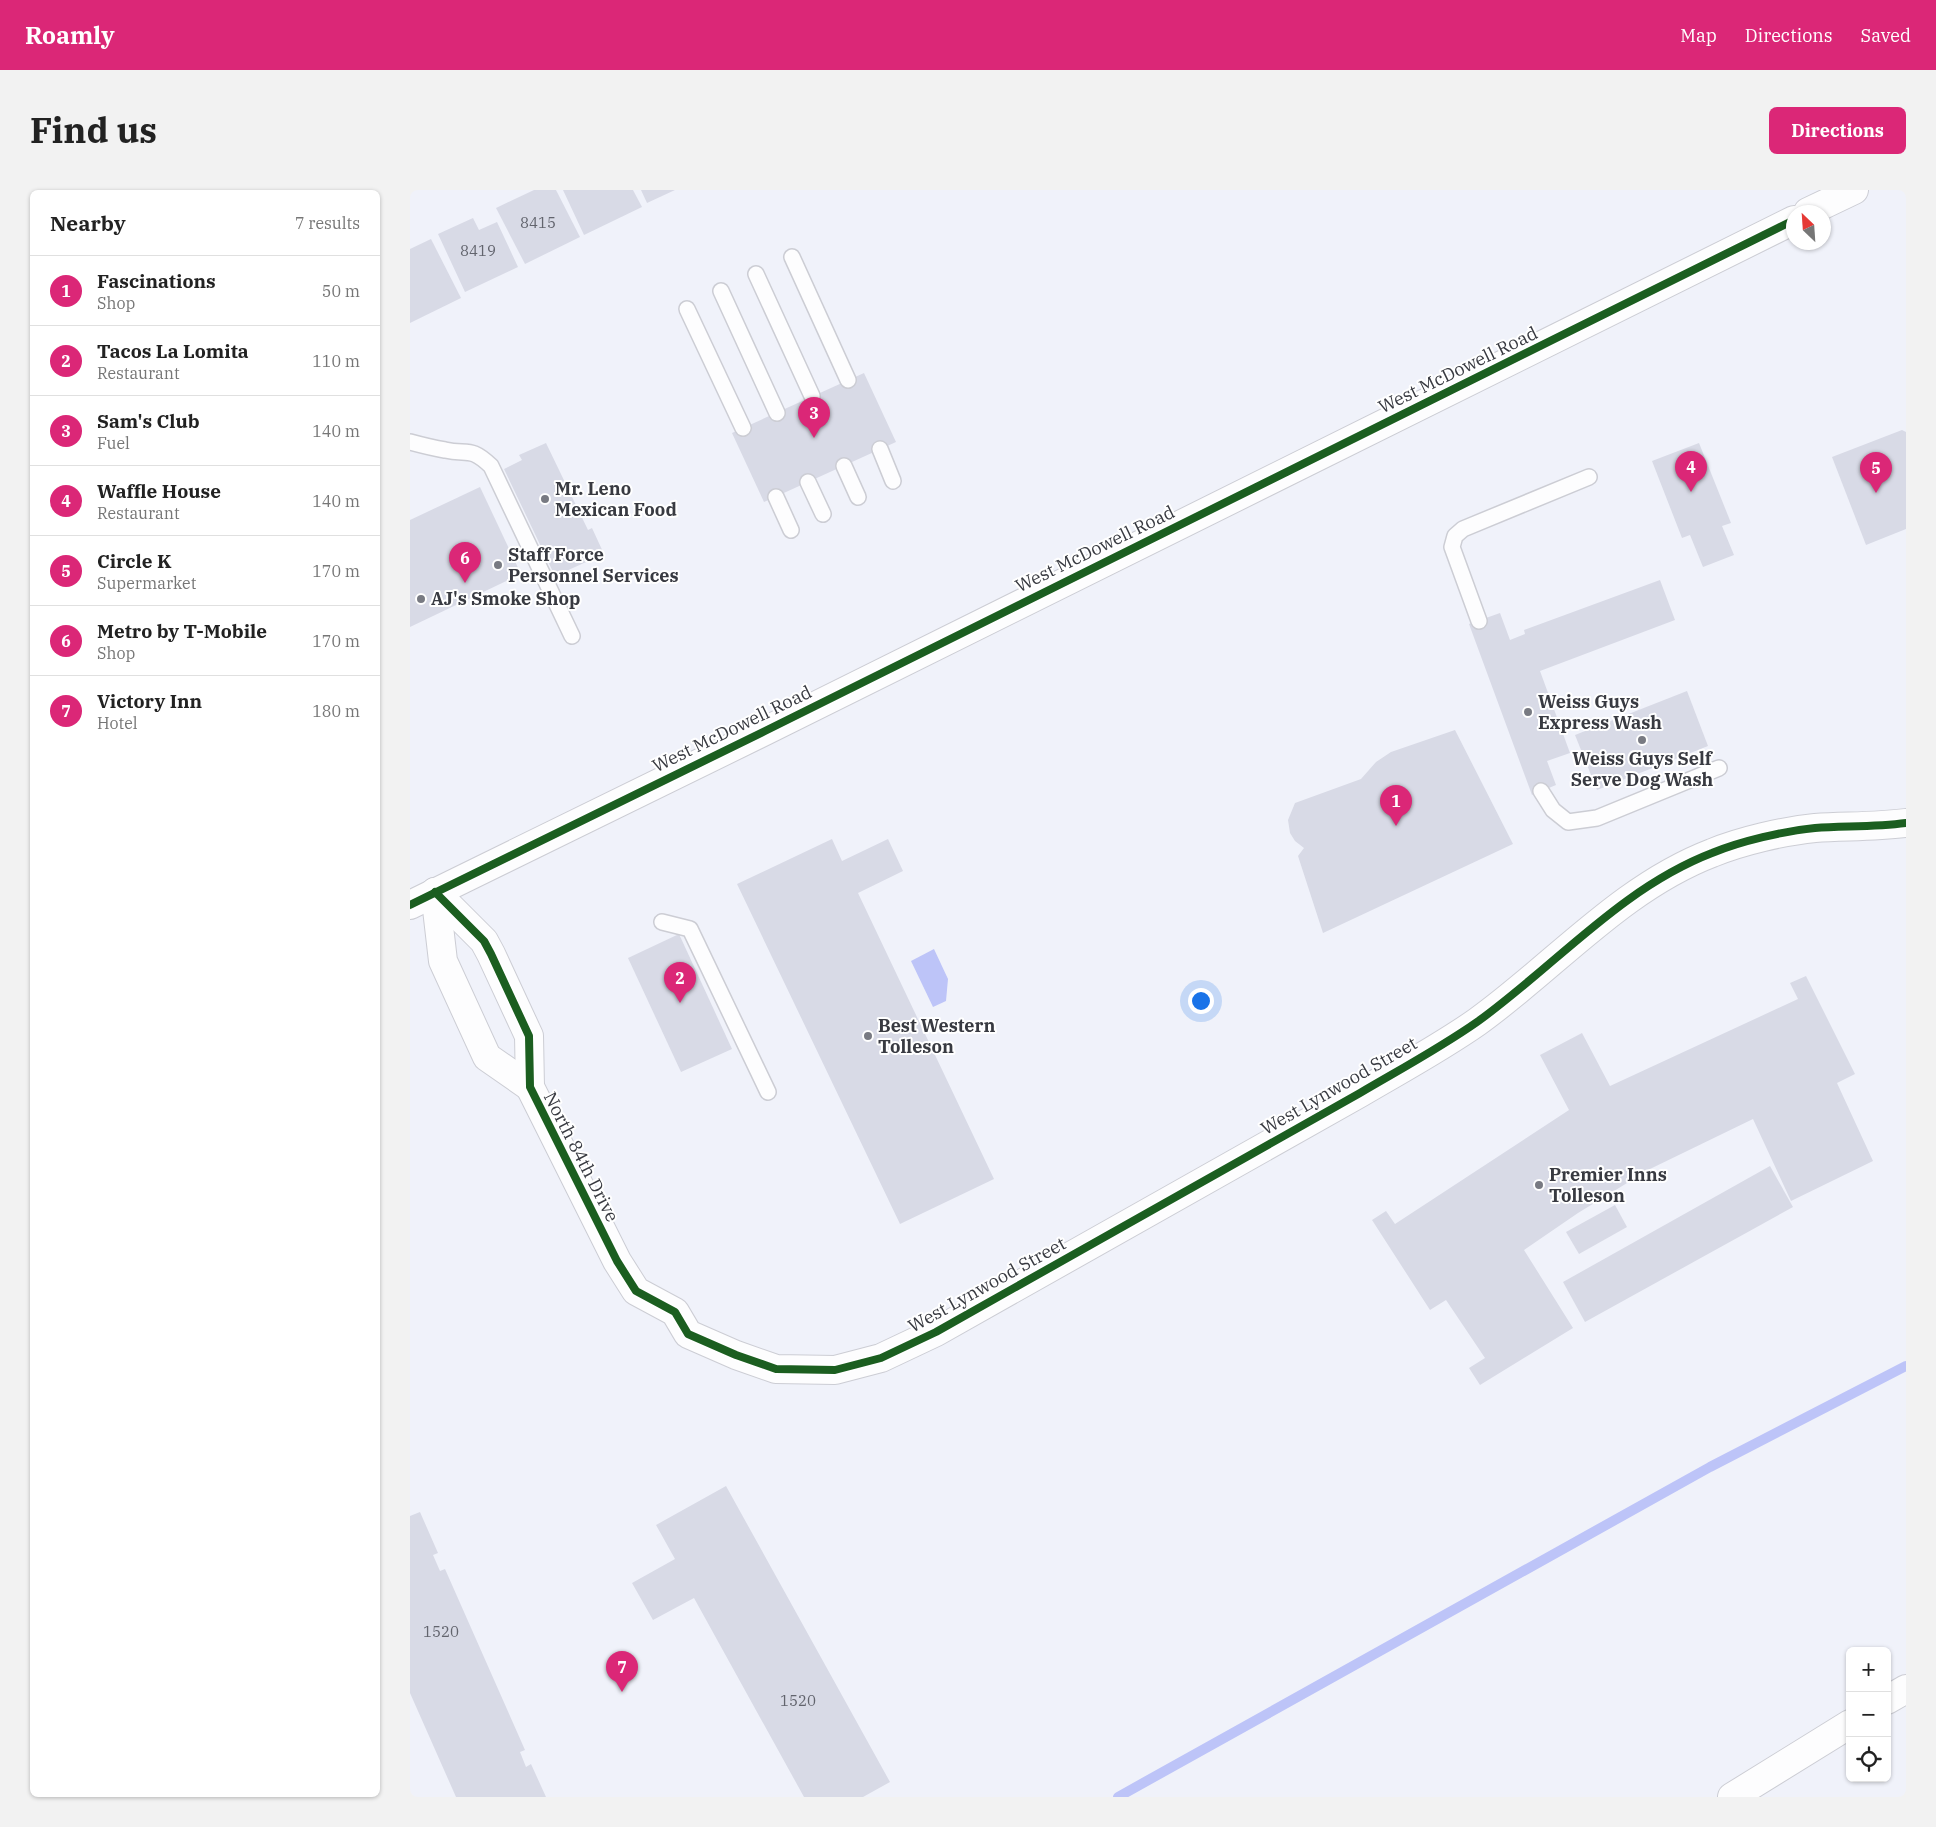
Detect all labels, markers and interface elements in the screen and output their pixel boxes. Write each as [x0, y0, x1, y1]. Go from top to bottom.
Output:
text: Roamly [25, 19, 115, 51]
text: Map [1680, 24, 1717, 47]
text: Directions [1745, 24, 1833, 47]
text: Saved [1861, 24, 1911, 47]
text: Find us [30, 107, 157, 153]
button: Directions [1769, 107, 1906, 154]
north arrow [1786, 205, 1831, 250]
text: Nearby [50, 209, 126, 237]
text: 7 results [295, 213, 360, 233]
house number: 8415 [520, 213, 556, 232]
house number: 8419 [460, 241, 496, 260]
text: Fascinations [97, 269, 216, 293]
text: 1 [61, 281, 71, 301]
text: 50 m [322, 281, 360, 301]
text: Shop [97, 293, 135, 313]
street label: West McDowell Road [1374, 321, 1541, 418]
text: Tacos La Lomita [97, 339, 249, 363]
text: 2 [61, 351, 71, 371]
text: 110 m [312, 351, 360, 371]
text: Restaurant [97, 363, 180, 383]
pin: 3 [798, 397, 830, 438]
text: Sam's Club [97, 409, 200, 433]
text: 3 [61, 421, 71, 441]
text: 140 m [312, 421, 360, 441]
text: Fuel [97, 433, 130, 453]
pin: 4 [1675, 451, 1707, 492]
pin: 5 [1860, 452, 1892, 493]
place label: Mr. Leno Mexican Food [555, 477, 677, 521]
text: Waffle House [97, 479, 221, 503]
text: 4 [61, 491, 71, 511]
text: 140 m [312, 491, 360, 511]
marker: Mr. Leno Mexican Food [539, 493, 551, 505]
street label: West McDowell Road [1011, 500, 1178, 597]
text: Restaurant [97, 503, 180, 523]
pin: 6 [449, 542, 481, 583]
place label: Staff Force Personnel Services [508, 543, 679, 587]
text: Circle K [97, 549, 171, 573]
marker: Staff Force Personnel Services [492, 559, 504, 571]
text: 5 [61, 561, 71, 581]
text: 170 m [312, 561, 360, 581]
text: Supermarket [97, 573, 196, 593]
place label: AJ's Smoke Shop [431, 587, 580, 610]
marker: AJ's Smoke Shop [415, 593, 427, 605]
text: Metro by T-Mobile [97, 619, 267, 643]
text: 6 [61, 631, 71, 651]
text: 170 m [312, 631, 360, 651]
text: Shop [97, 643, 135, 663]
street label: West McDowell Road [648, 680, 815, 777]
text: Victory Inn [97, 689, 202, 713]
place label: Weiss Guys Express Wash [1538, 690, 1662, 734]
text: 7 [61, 701, 71, 721]
text: 180 m [312, 701, 360, 721]
marker: Weiss Guys Express Wash [1522, 706, 1534, 718]
text: Hotel [97, 713, 138, 733]
marker: Weiss Guys Self Serve Dog Wash [1636, 734, 1648, 746]
place label: Weiss Guys Self Serve Dog Wash [1571, 747, 1714, 791]
pin: 1 [1380, 785, 1412, 826]
pin: 2 [664, 962, 696, 1003]
your location [1188, 988, 1214, 1014]
place label: Best Western Tolleson [878, 1014, 995, 1058]
marker: Best Western Tolleson [862, 1030, 874, 1042]
street label: West Lynwood Street [1256, 1031, 1421, 1140]
street label: North 84th Drive [539, 1088, 624, 1226]
place label: Premier Inns Tolleson [1549, 1163, 1667, 1207]
marker: Premier Inns Tolleson [1533, 1179, 1545, 1191]
street label: West Lynwood Street [904, 1232, 1070, 1337]
house number: 1520 [423, 1622, 459, 1641]
map controls [1846, 1647, 1891, 1782]
button: + [1846, 1647, 1891, 1692]
pin: 7 [606, 1651, 638, 1692]
house number: 1520 [780, 1691, 816, 1710]
button: − [1846, 1692, 1891, 1737]
button: locate [1846, 1737, 1891, 1782]

